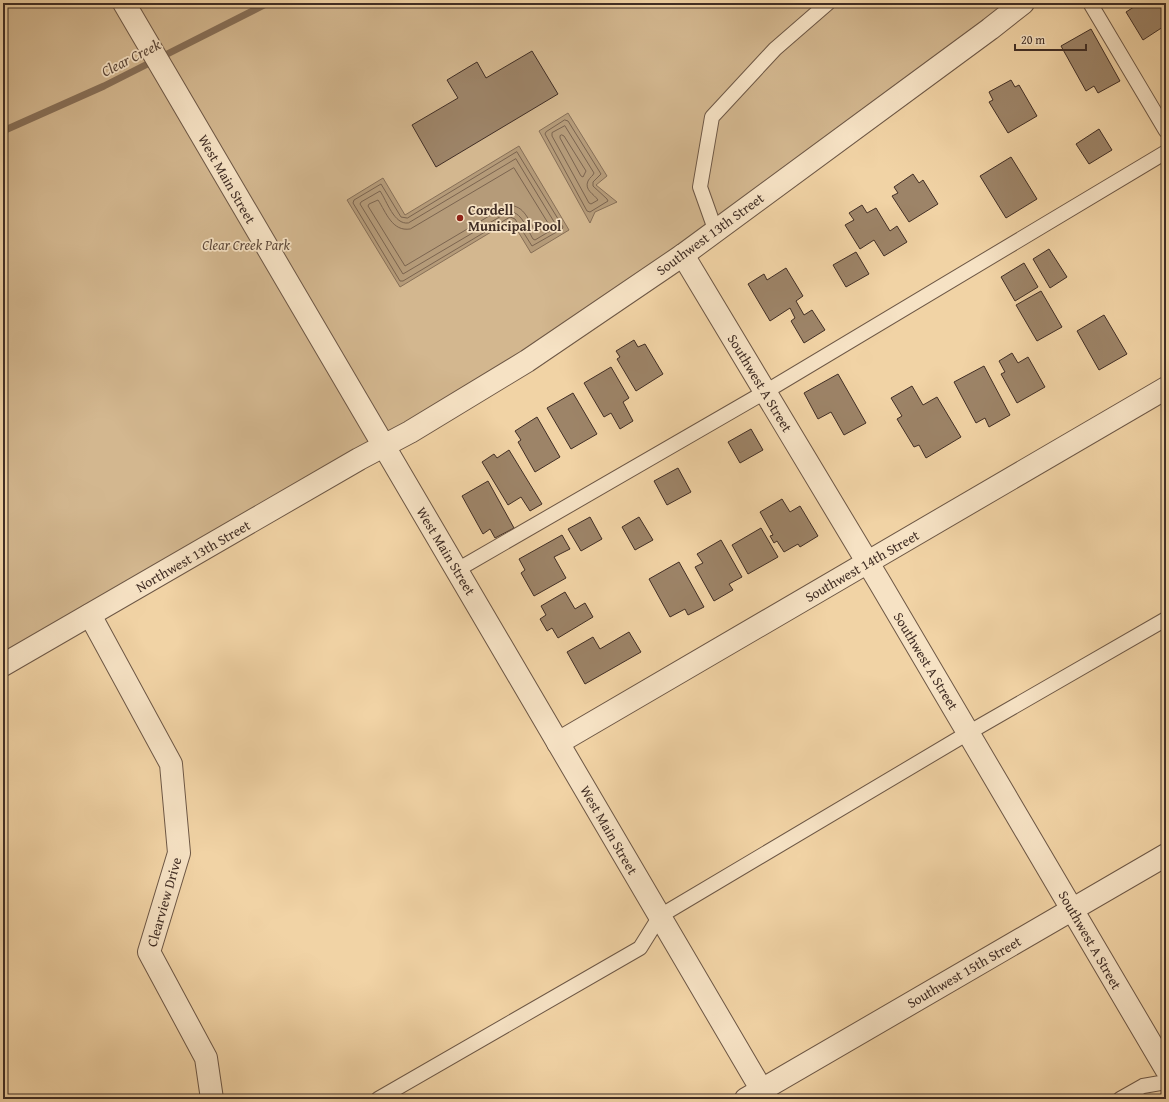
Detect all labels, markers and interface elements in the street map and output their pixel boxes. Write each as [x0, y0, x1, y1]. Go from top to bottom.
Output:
scale bar [1015, 26, 1086, 52]
text: 20 m [1021, 31, 1045, 48]
water label: Clear Creek [97, 34, 164, 81]
street label: West Main Street [193, 131, 261, 227]
street label: Southwest 13th Street [652, 188, 768, 280]
place label: Cordell Municipal Pool [468, 200, 562, 236]
marker: Cordell Municipal Pool [455, 213, 465, 223]
park label: Clear Creek Park [202, 235, 290, 255]
street label: Southwest A Street [723, 330, 797, 436]
street label: West Main Street [412, 503, 480, 599]
street label: Northwest 13th Street [132, 515, 254, 597]
street label: Southwest 14th Street [801, 525, 923, 607]
street label: Southwest A Street [889, 608, 963, 714]
street label: West Main Street [575, 782, 643, 878]
street label: Clearview Drive [142, 854, 186, 949]
street label: Southwest A Street [1054, 887, 1126, 993]
street label: Southwest 15th Street [903, 931, 1025, 1013]

